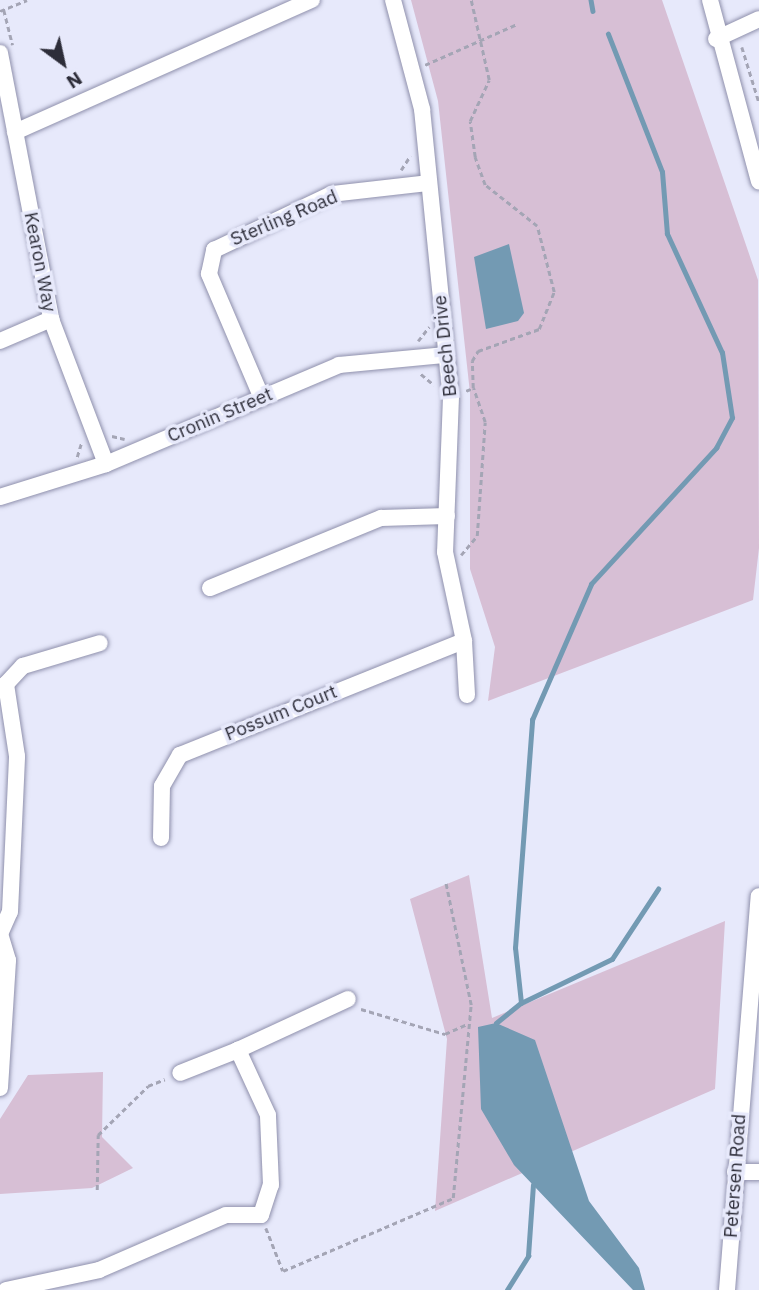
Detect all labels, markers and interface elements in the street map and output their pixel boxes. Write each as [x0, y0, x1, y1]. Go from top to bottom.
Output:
north arrow [28, 28, 98, 98]
text: N [62, 67, 87, 94]
street label: Sterling Road [227, 185, 341, 251]
street label: Kearon Way [19, 210, 61, 314]
street label: Beech Drive [428, 294, 462, 398]
street label: Cronin Street [164, 383, 276, 447]
street label: Possum Court [222, 680, 340, 746]
street label: Petersen Road [719, 1113, 751, 1239]

